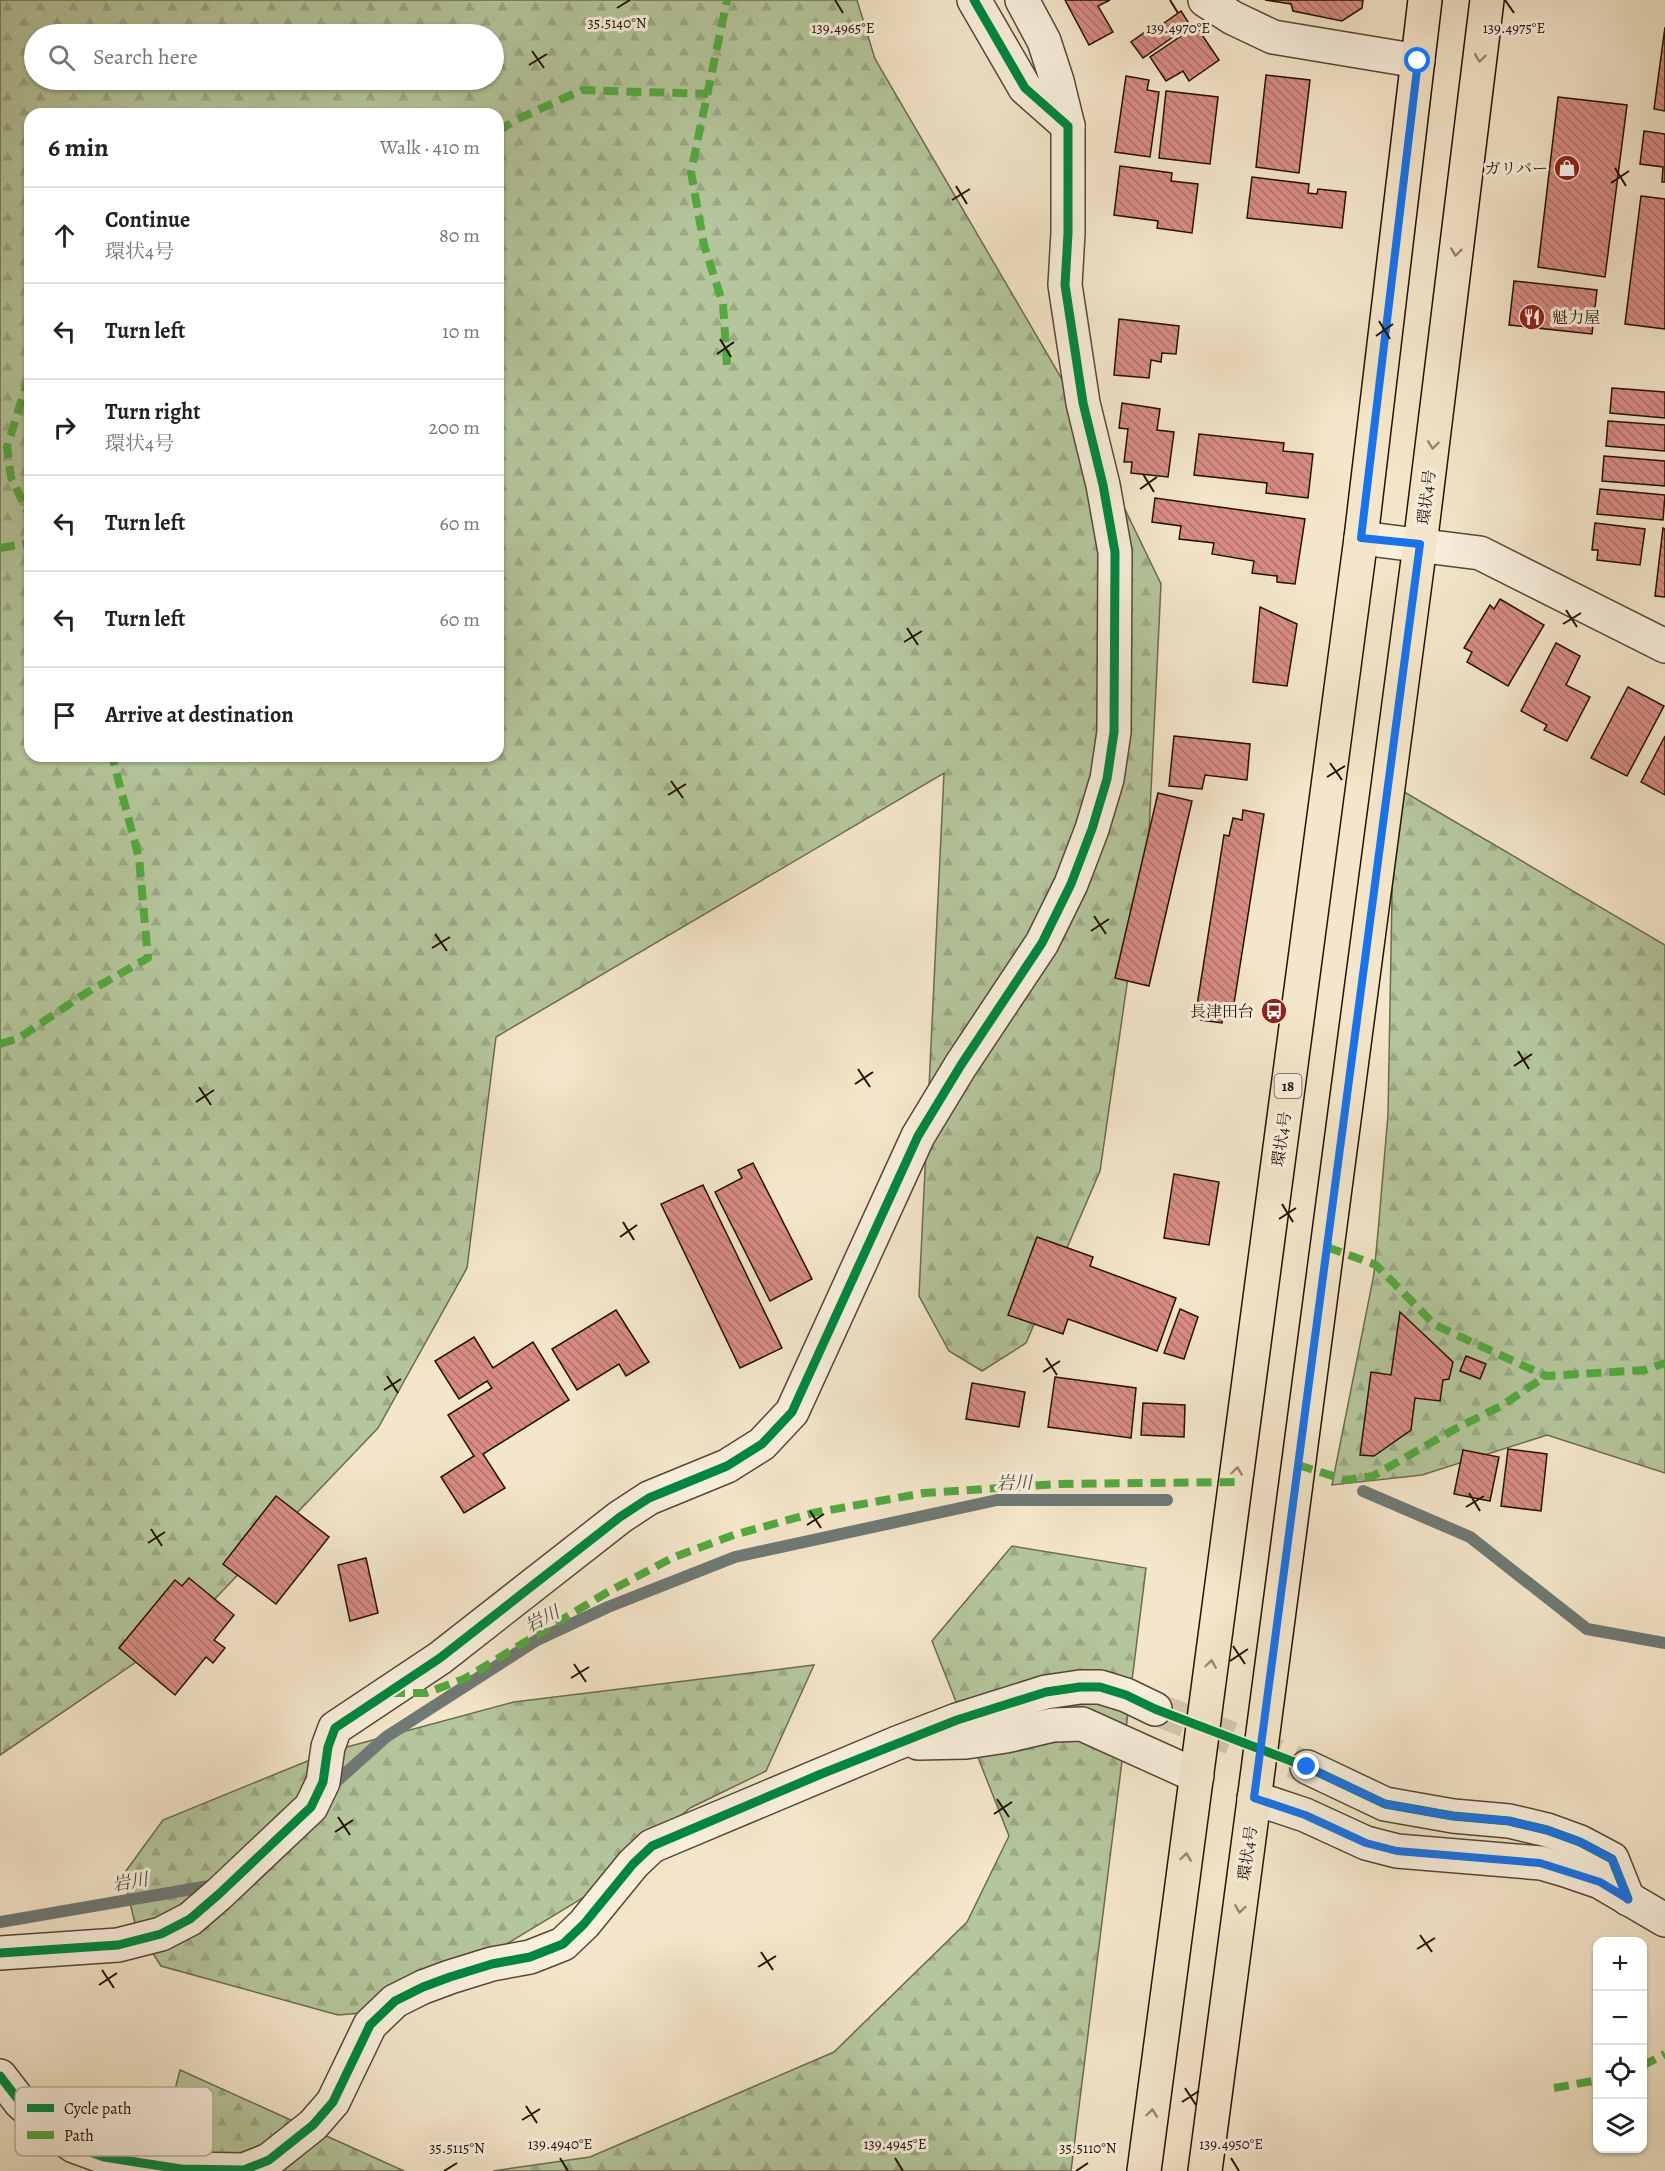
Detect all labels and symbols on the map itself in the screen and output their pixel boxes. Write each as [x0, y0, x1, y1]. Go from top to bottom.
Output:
text: 35.5140°N [588, 13, 647, 33]
text: 139.4965°E [811, 18, 875, 38]
text: 139.4970°E [1146, 18, 1210, 38]
text: 139.4975°E [1483, 18, 1545, 38]
route start [1404, 47, 1430, 73]
one-way arrow [1474, 53, 1486, 63]
shop icon: ガリバー [1552, 153, 1582, 183]
place label: ガリバー [1484, 158, 1548, 180]
one-way arrow [1450, 247, 1463, 256]
restaurant icon: 魁力屋 [1517, 302, 1547, 332]
place label: 魁力屋 [1552, 307, 1600, 329]
one-way arrow [1427, 441, 1439, 450]
street label: 環状4号 [1413, 468, 1441, 526]
bus stop icon: 長津田台 [1259, 996, 1289, 1026]
place label: 長津田台 [1190, 1001, 1254, 1023]
road number: 18 [1274, 1074, 1302, 1098]
street label: 環状4号 [1267, 1110, 1297, 1168]
one-way arrow [1230, 1466, 1243, 1475]
water label: 岩川 [996, 1470, 1034, 1496]
water label: 岩川 [521, 1599, 565, 1638]
one-way arrow [1205, 1659, 1217, 1669]
route end [1293, 1753, 1319, 1779]
street label: 環状4号 [1233, 1824, 1263, 1882]
one-way arrow [1179, 1853, 1191, 1862]
water label: 岩川 [110, 1867, 152, 1897]
one-way arrow [1234, 1904, 1246, 1913]
legend [15, 2087, 213, 2156]
text: Cycle path [64, 2098, 132, 2120]
one-way arrow [1145, 2108, 1157, 2118]
text: Path [64, 2125, 94, 2147]
text: 139.4940°E [528, 2134, 592, 2154]
text: 139.4945°E [863, 2134, 927, 2154]
text: 139.4950°E [1199, 2134, 1263, 2154]
text: 35.5115°N [429, 2138, 485, 2158]
text: 35.5110°N [1059, 2138, 1117, 2158]

